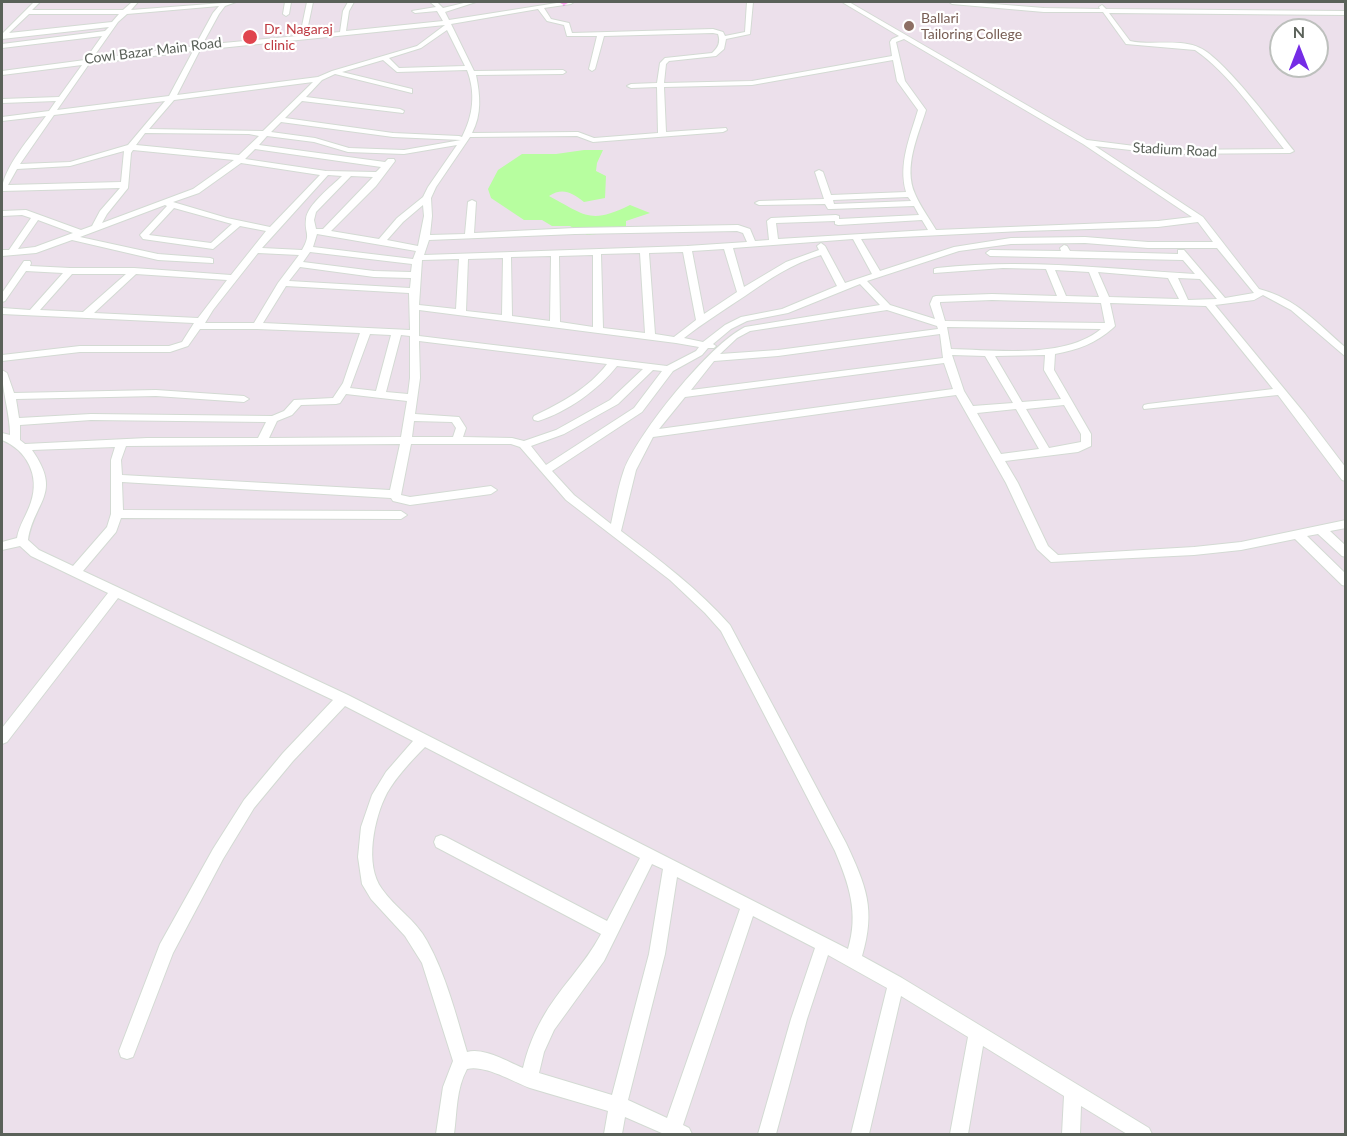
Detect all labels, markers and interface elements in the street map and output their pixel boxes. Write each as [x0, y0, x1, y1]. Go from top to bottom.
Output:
place label: Ballari Tailoring College [921, 10, 1022, 42]
north arrow [1269, 18, 1329, 78]
marker: Ballari Tailoring College [902, 19, 916, 33]
place label: Dr. Nagaraj clinic [264, 21, 333, 54]
text: N [1293, 22, 1305, 41]
marker: Dr. Nagaraj clinic [241, 28, 259, 46]
street label: Cowl Bazar Main Road [83, 34, 223, 68]
street label: Stadium Road [1132, 139, 1218, 161]

